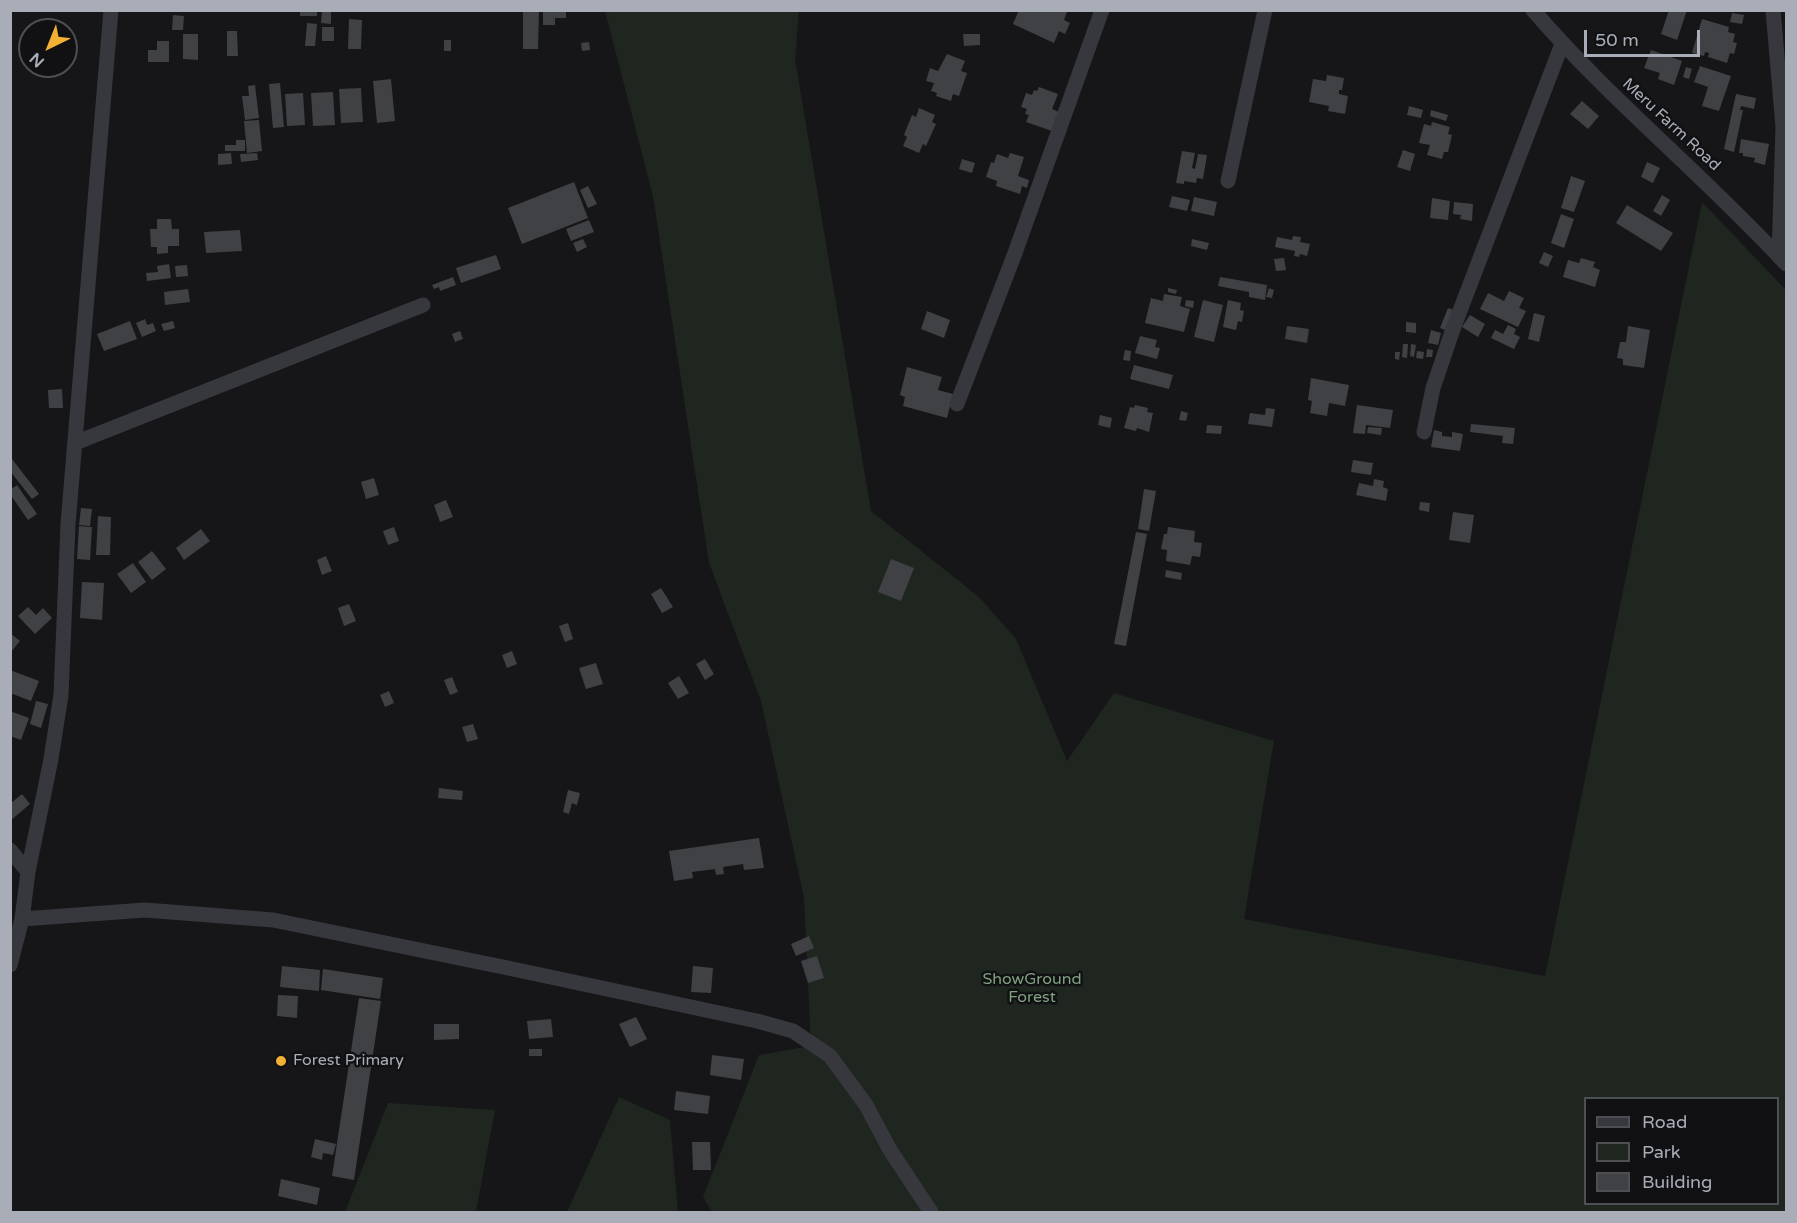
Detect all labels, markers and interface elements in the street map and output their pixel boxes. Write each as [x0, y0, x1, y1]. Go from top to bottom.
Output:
north arrow [18, 18, 78, 78]
scale bar [1587, 18, 1702, 56]
text: 50 m [1595, 29, 1639, 51]
text: N [26, 48, 49, 71]
street label: Meru Farm Road [1618, 75, 1724, 175]
park label: ShowGround Forest [982, 970, 1082, 1008]
place label: Forest Primary [293, 1051, 404, 1071]
marker: Forest Primary [274, 1054, 288, 1068]
legend [1584, 1097, 1779, 1205]
text: Road [1642, 1111, 1687, 1133]
text: Park [1642, 1141, 1680, 1163]
text: Building [1642, 1171, 1712, 1193]

